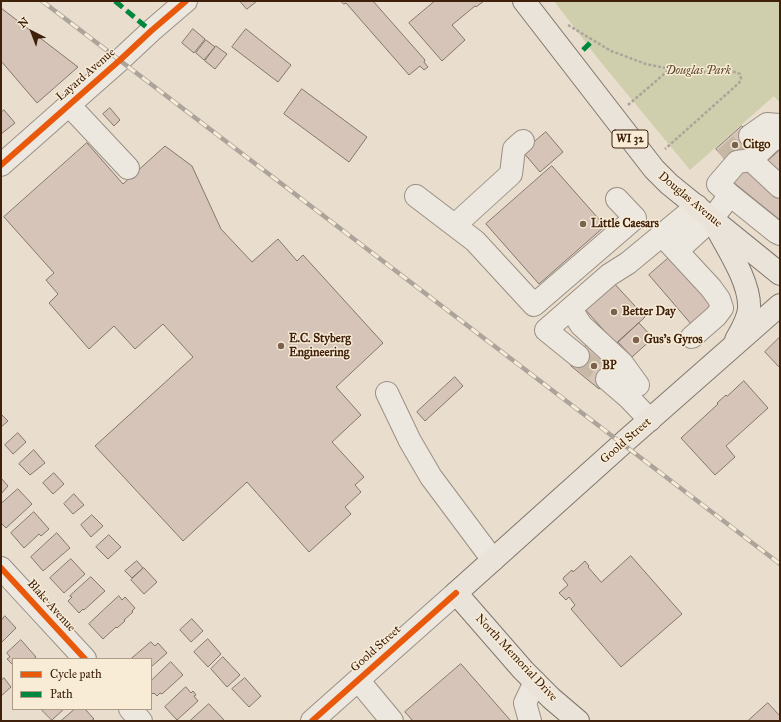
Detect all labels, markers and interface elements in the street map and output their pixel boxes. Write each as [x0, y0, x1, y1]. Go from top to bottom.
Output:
north arrow [12, 12, 52, 52]
text: N [16, 15, 31, 31]
street label: Layard Avenue [54, 45, 118, 105]
park label: Douglas Park [665, 64, 731, 78]
road number: WI 32 [612, 130, 648, 148]
place label: Citgo [743, 138, 770, 152]
marker: Citgo [730, 140, 740, 150]
street label: Douglas Avenue [655, 169, 725, 231]
place label: Little Caesars [591, 217, 659, 231]
marker: Little Caesars [578, 219, 588, 229]
place label: Better Day [622, 305, 676, 319]
marker: Better Day [609, 307, 619, 317]
place label: E.C. Styberg Engineering [289, 332, 351, 360]
place label: Gus's Gyros [644, 333, 703, 347]
marker: Gus's Gyros [631, 335, 641, 345]
marker: E.C. Styberg Engineering [276, 341, 286, 351]
place label: BP [602, 359, 617, 373]
marker: BP [589, 361, 599, 371]
street label: Goold Street [598, 415, 654, 467]
street label: Blake Avenue [24, 577, 78, 635]
street label: North Memorial Drive [472, 611, 560, 705]
street label: Goold Street [348, 623, 404, 675]
legend [12, 658, 152, 710]
text: Cycle path [50, 667, 102, 681]
text: Path [50, 687, 73, 701]

